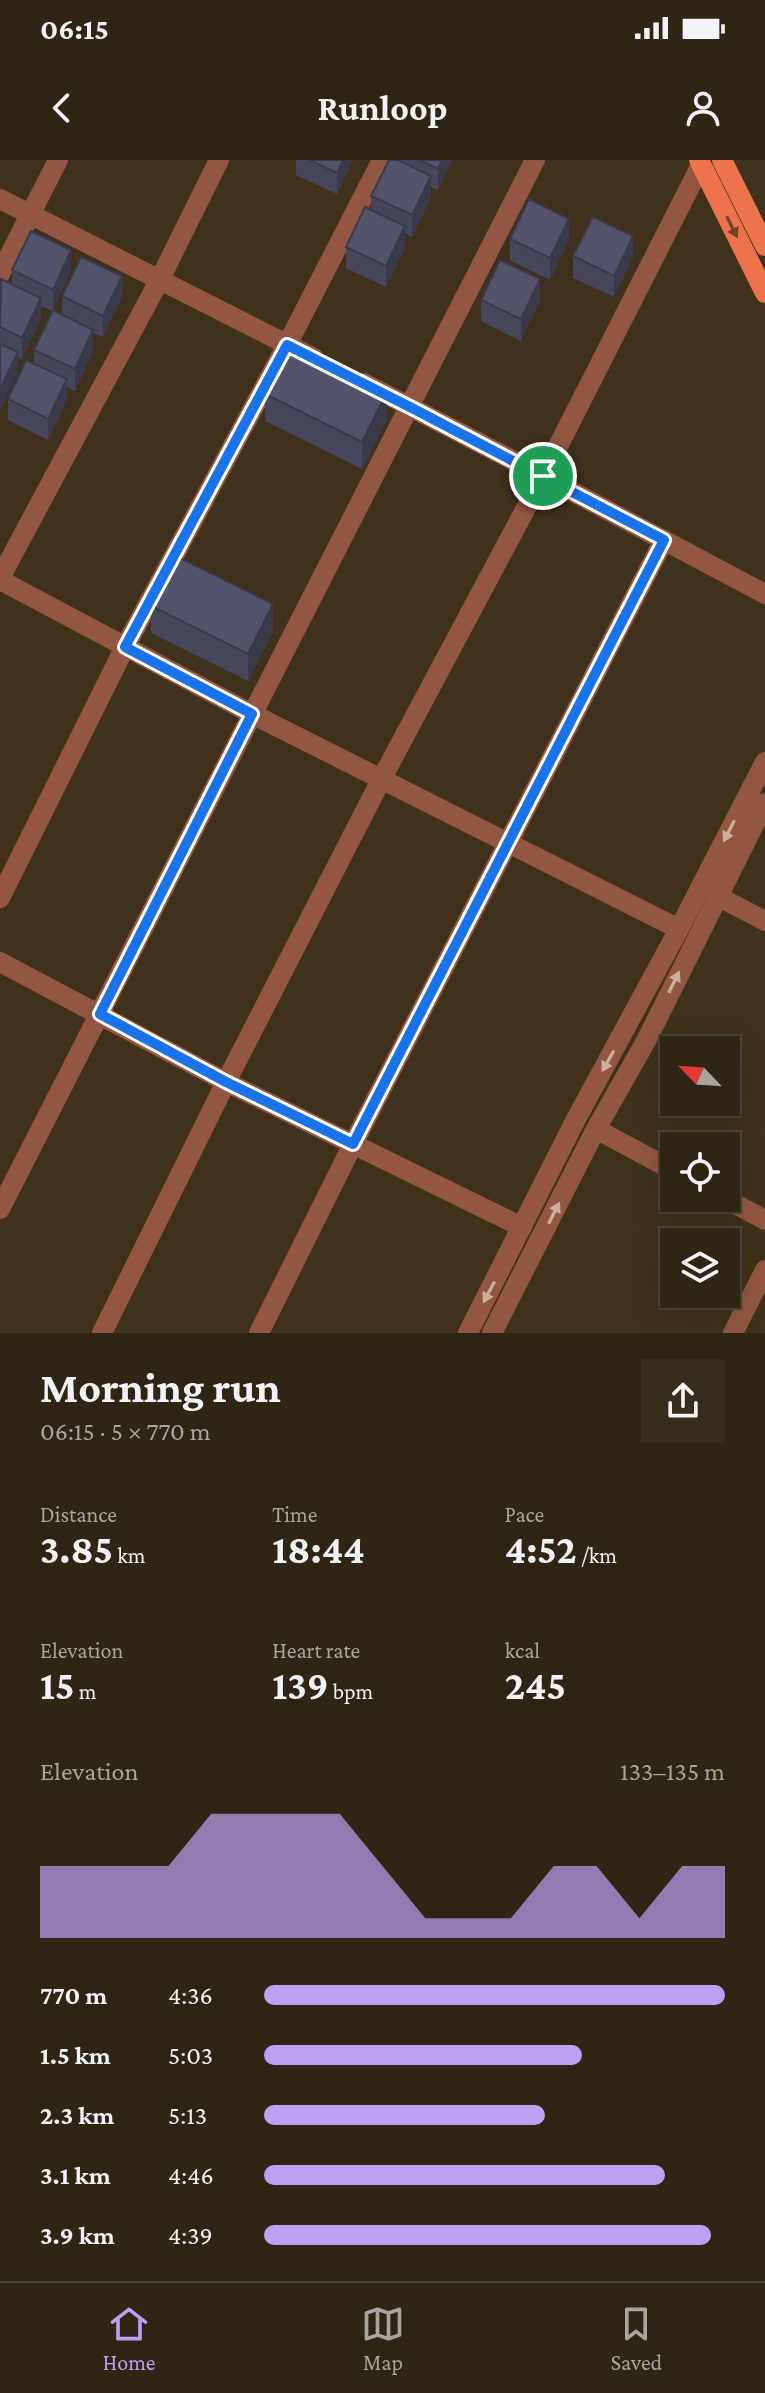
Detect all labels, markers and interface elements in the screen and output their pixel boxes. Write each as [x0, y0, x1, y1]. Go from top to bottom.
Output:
text: 06:15 [40, 12, 109, 45]
icon: back [40, 86, 84, 130]
icon: person [681, 86, 725, 130]
text: Runloop [317, 88, 448, 128]
one-way arrow [725, 215, 738, 238]
pin [509, 442, 577, 510]
icon: arrive [521, 454, 565, 498]
one-way arrow [723, 820, 736, 843]
one-way arrow [667, 970, 681, 994]
north arrow [660, 1036, 740, 1116]
map controls [660, 1036, 740, 1308]
one-way arrow [601, 1050, 615, 1072]
button: locate [660, 1132, 740, 1212]
one-way arrow [548, 1201, 561, 1224]
button: layers [660, 1228, 740, 1308]
one-way arrow [482, 1281, 496, 1304]
button: share [641, 1359, 725, 1443]
text: Morning run [40, 1363, 281, 1411]
text: 06:15 · 5 × 770 m [40, 1417, 211, 1446]
text: Distance [40, 1502, 117, 1527]
text: Time [272, 1502, 317, 1527]
text: Pace [505, 1502, 544, 1527]
text: 3.85 [40, 1527, 113, 1572]
text: 18:44 [272, 1527, 365, 1572]
text: 4:52 [505, 1527, 577, 1572]
text: km [113, 1543, 145, 1568]
text: /km [577, 1543, 617, 1568]
text: Elevation [40, 1638, 123, 1663]
text: Heart rate [272, 1638, 360, 1663]
text: kcal [505, 1638, 540, 1663]
text: 15 [40, 1663, 75, 1708]
text: 139 [272, 1663, 329, 1708]
text: 245 [505, 1663, 566, 1708]
text: m [75, 1679, 96, 1704]
text: bpm [329, 1679, 373, 1704]
text: Elevation [40, 1757, 138, 1786]
text: 133–135 m [620, 1757, 725, 1786]
text: 770 m [40, 1981, 107, 2010]
text: 4:36 [168, 1981, 213, 2010]
text: 1.5 km [40, 2041, 111, 2070]
text: 5:03 [168, 2041, 213, 2070]
text: 2.3 km [40, 2101, 114, 2130]
text: 5:13 [168, 2101, 207, 2130]
text: 3.1 km [40, 2161, 111, 2190]
text: 4:46 [168, 2161, 214, 2190]
text: 3.9 km [40, 2221, 115, 2250]
text: 4:39 [168, 2221, 213, 2250]
tab: Home [103, 2302, 155, 2375]
tab: Map [361, 2302, 405, 2375]
tab: Saved [611, 2302, 662, 2375]

